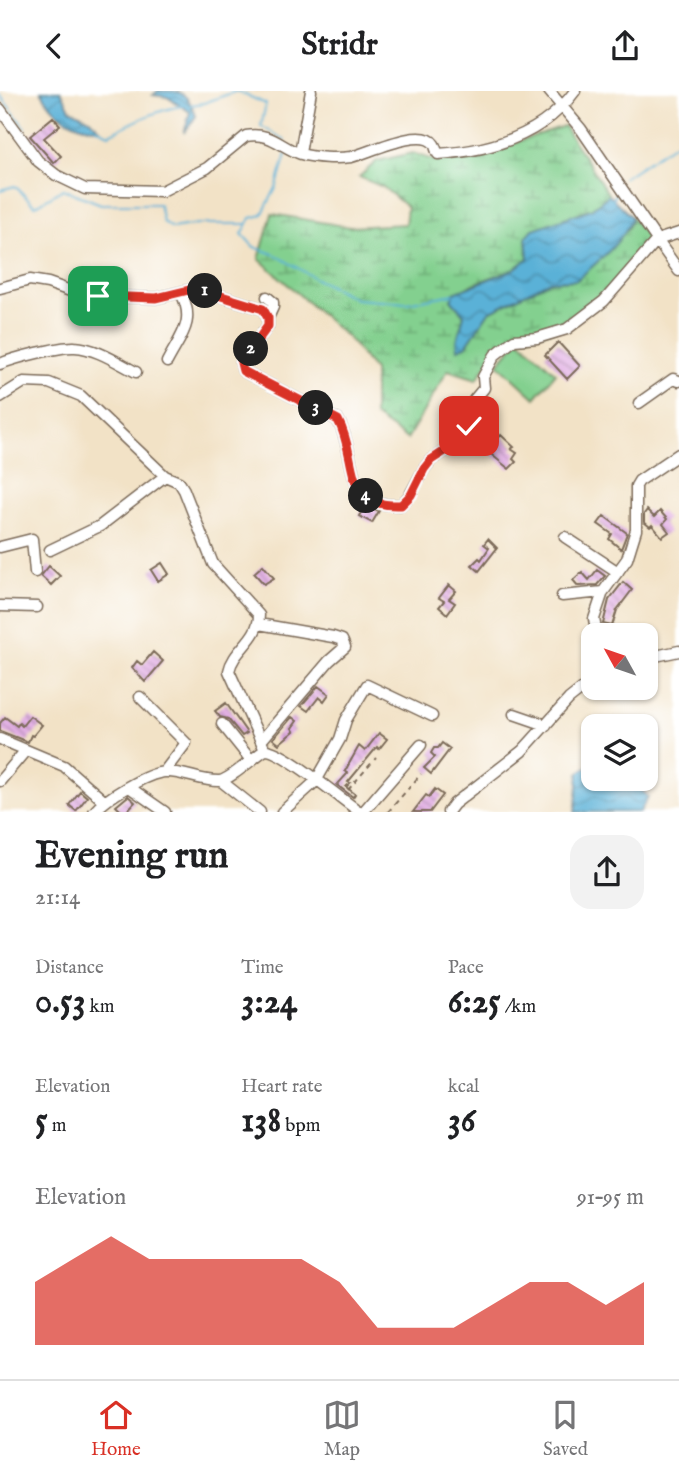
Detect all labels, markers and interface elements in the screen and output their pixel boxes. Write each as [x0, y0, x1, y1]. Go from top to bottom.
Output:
text: Stridr [301, 25, 378, 66]
icon: back [35, 27, 73, 65]
icon: share [606, 27, 644, 65]
pin [68, 266, 128, 326]
pin: 1 [188, 273, 222, 309]
icon: arrive [79, 277, 117, 315]
text: 1 [201, 278, 208, 302]
pin: 2 [233, 331, 268, 367]
text: 2 [246, 336, 255, 360]
pin: 3 [298, 391, 334, 425]
text: 3 [312, 395, 319, 419]
pin [439, 396, 499, 456]
icon: check [450, 407, 488, 445]
pin: 4 [348, 479, 384, 513]
text: 4 [361, 483, 370, 507]
north arrow [581, 623, 658, 700]
map controls [581, 623, 658, 791]
button: layers [581, 714, 658, 791]
text: Evening run [35, 833, 229, 881]
button: share [570, 835, 644, 909]
text: 21:14 [35, 883, 80, 912]
text: Distance [35, 956, 104, 980]
text: Time [241, 956, 284, 980]
text: Pace [448, 956, 484, 980]
text: 0.53 [35, 980, 85, 1025]
text: 3:24 [241, 980, 297, 1025]
text: 6:25 [448, 980, 501, 1025]
text: km [85, 995, 114, 1019]
text: /km [501, 995, 536, 1019]
text: Elevation [35, 1075, 110, 1099]
text: Heart rate [241, 1075, 322, 1099]
text: kcal [448, 1075, 479, 1099]
text: 5 [35, 1099, 48, 1144]
text: 138 [241, 1099, 281, 1144]
text: 36 [448, 1099, 476, 1144]
text: m [48, 1114, 67, 1138]
text: bpm [281, 1114, 320, 1138]
text: Elevation [35, 1183, 126, 1212]
text: 91–95 m [577, 1183, 644, 1212]
tab: Home [91, 1396, 141, 1462]
tab: Map [323, 1396, 361, 1462]
tab: Saved [543, 1396, 588, 1462]

